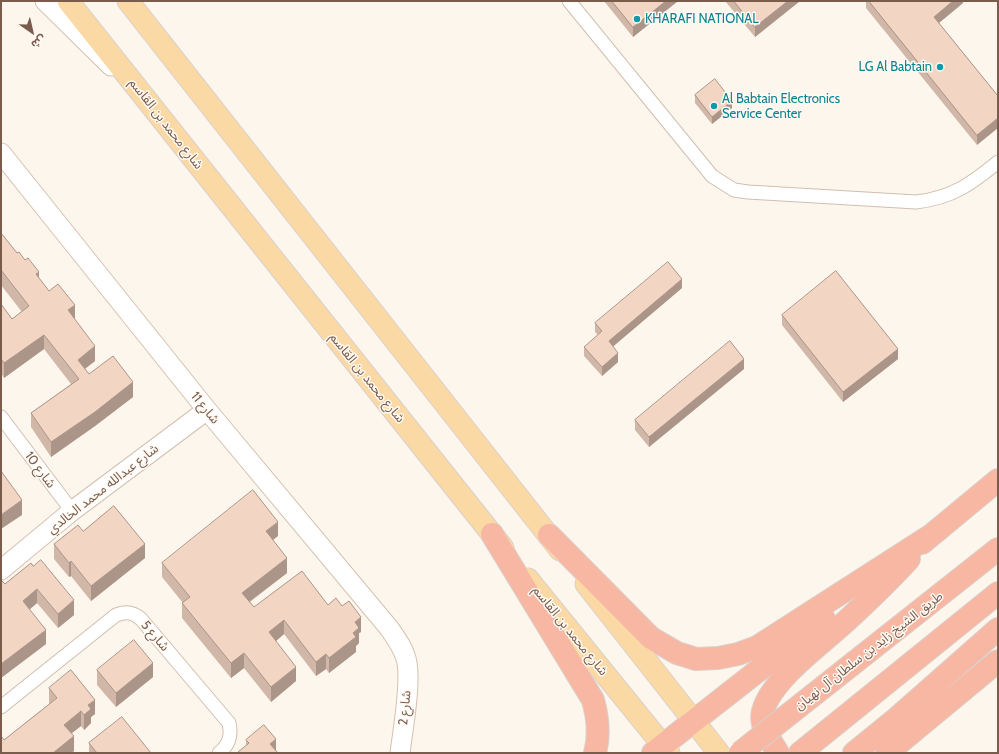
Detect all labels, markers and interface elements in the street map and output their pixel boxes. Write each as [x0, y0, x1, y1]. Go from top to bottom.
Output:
place label: KHARAFI NATIONAL [645, 11, 759, 27]
north arrow [12, 12, 52, 52]
marker: KHARAFI NATIONAL [632, 14, 642, 24]
text: ش [29, 32, 49, 52]
place label: LG Al Babtain [858, 59, 932, 75]
marker: LG Al Babtain [935, 62, 945, 72]
street label: شارع محمد بن القاسم [126, 76, 206, 172]
place label: Al Babtain Electronics Service Center [722, 91, 840, 122]
marker: Al Babtain Electronics Service Center [709, 101, 719, 111]
street label: شارع محمد بن القاسم [326, 330, 408, 426]
street label: شارع 11 [187, 389, 223, 427]
street label: شارع عبدالله محمد الخالدي [44, 441, 162, 537]
street label: شارع 10 [21, 449, 59, 491]
street label: شارع محمد بن القاسم [529, 583, 611, 679]
street label: طريق الشيخ زايد بن سلطان آل نهيان [792, 588, 946, 714]
street label: شارع 5 [138, 618, 172, 654]
street label: شارع 2 [395, 690, 415, 726]

